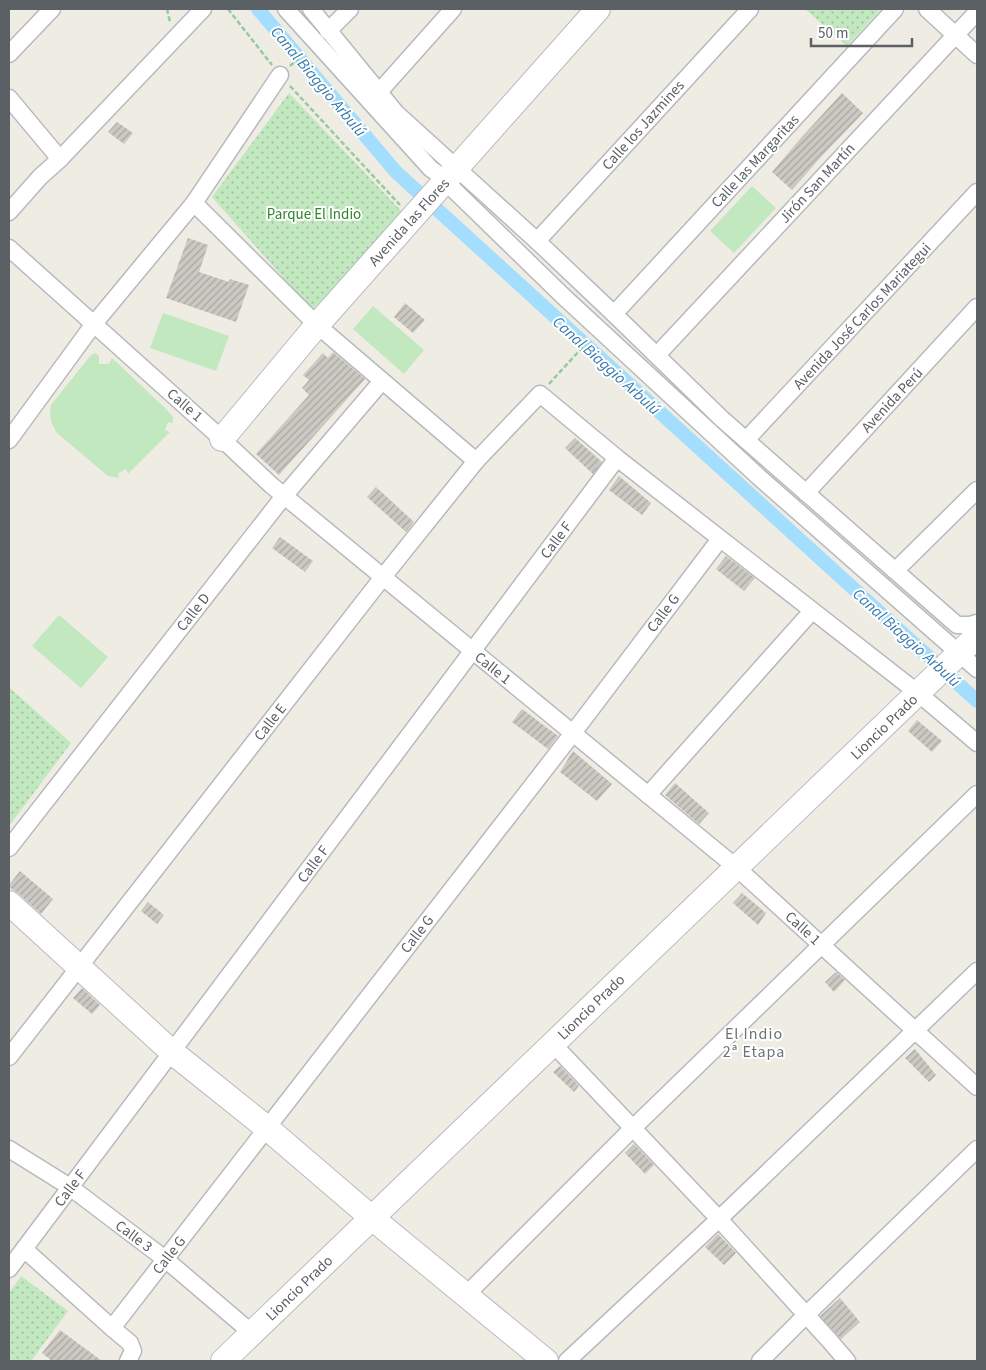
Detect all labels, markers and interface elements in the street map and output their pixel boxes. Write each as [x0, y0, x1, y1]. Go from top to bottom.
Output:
scale bar [811, 15, 912, 47]
water label: Canal Biaggio Arbulú [265, 22, 371, 142]
text: 50 m [818, 23, 848, 44]
street label: Calle los Jazmines [597, 76, 690, 175]
street label: Calle las Margaritas [707, 110, 804, 213]
street label: Jirón San Martín [775, 139, 860, 228]
street label: Avenida las Flores [364, 174, 455, 271]
park label: Parque El Indio [267, 204, 361, 225]
street label: Avenida José Carlos Mariategui [789, 238, 936, 394]
water label: Canal Biaggio Arbulú [548, 311, 665, 420]
street label: Avenida Perú [857, 363, 928, 438]
street label: Calle 1 [162, 384, 207, 427]
street label: Calle F [535, 517, 578, 563]
water label: Canal Biaggio Arbulú [848, 583, 965, 692]
street label: Calle D [172, 589, 215, 636]
street label: Calle G [642, 590, 685, 637]
street label: Calle 1 [470, 647, 515, 690]
street label: Lioncio Prado [846, 690, 923, 765]
street label: Calle E [249, 699, 292, 745]
street label: Calle F [292, 841, 335, 887]
street label: Calle 1 [780, 907, 825, 950]
street label: Calle G [396, 911, 439, 958]
street label: Lioncio Prado [553, 970, 630, 1045]
district label: El Indio 2ª Etapa [723, 1023, 785, 1063]
street label: Calle F [49, 1165, 92, 1211]
street label: Calle 3 [111, 1215, 157, 1257]
street label: Calle G [148, 1232, 191, 1279]
street label: Lioncio Prado [261, 1251, 338, 1326]

